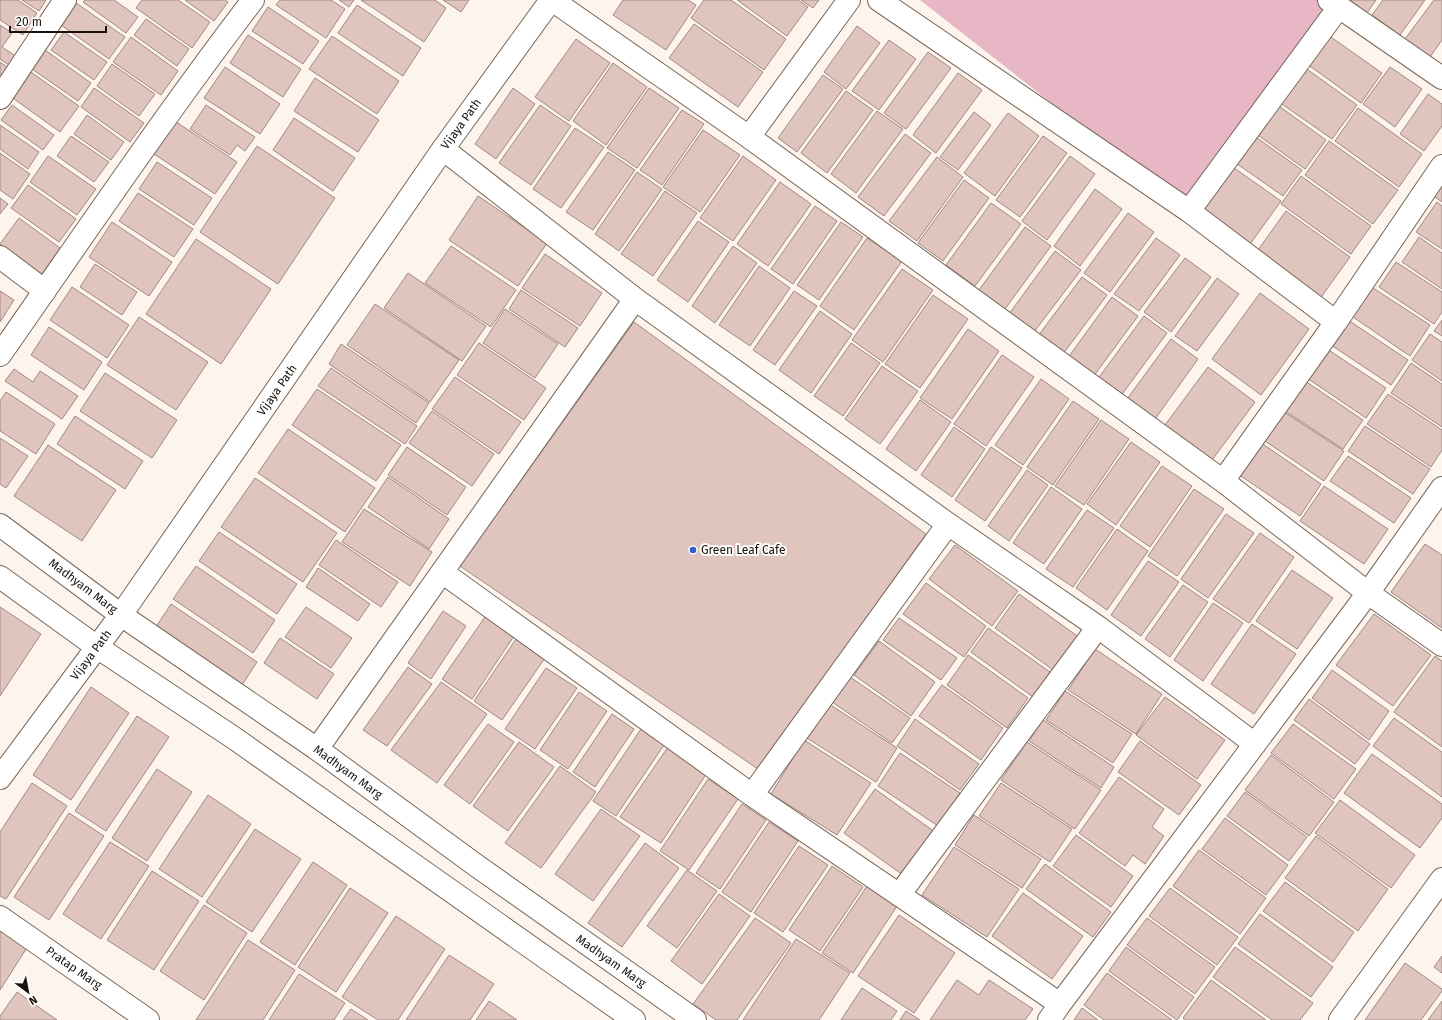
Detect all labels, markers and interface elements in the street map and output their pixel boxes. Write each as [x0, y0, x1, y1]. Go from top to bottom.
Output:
scale bar [10, 8, 106, 34]
text: 20 m [16, 15, 42, 29]
street label: Vijaya Path [438, 96, 484, 152]
street label: Vijaya Path [254, 362, 300, 418]
place label: Green Leaf Cafe [701, 543, 786, 557]
marker: Green Leaf Cafe [688, 545, 698, 555]
street label: Madhyam Marg [46, 556, 121, 617]
street label: Vijaya Path [68, 627, 114, 683]
street label: Madhyam Marg [311, 742, 386, 802]
street label: Madhyam Marg [573, 932, 649, 991]
street label: Pratap Marg [43, 944, 105, 993]
north arrow [8, 972, 48, 1012]
text: N [26, 993, 40, 1008]

